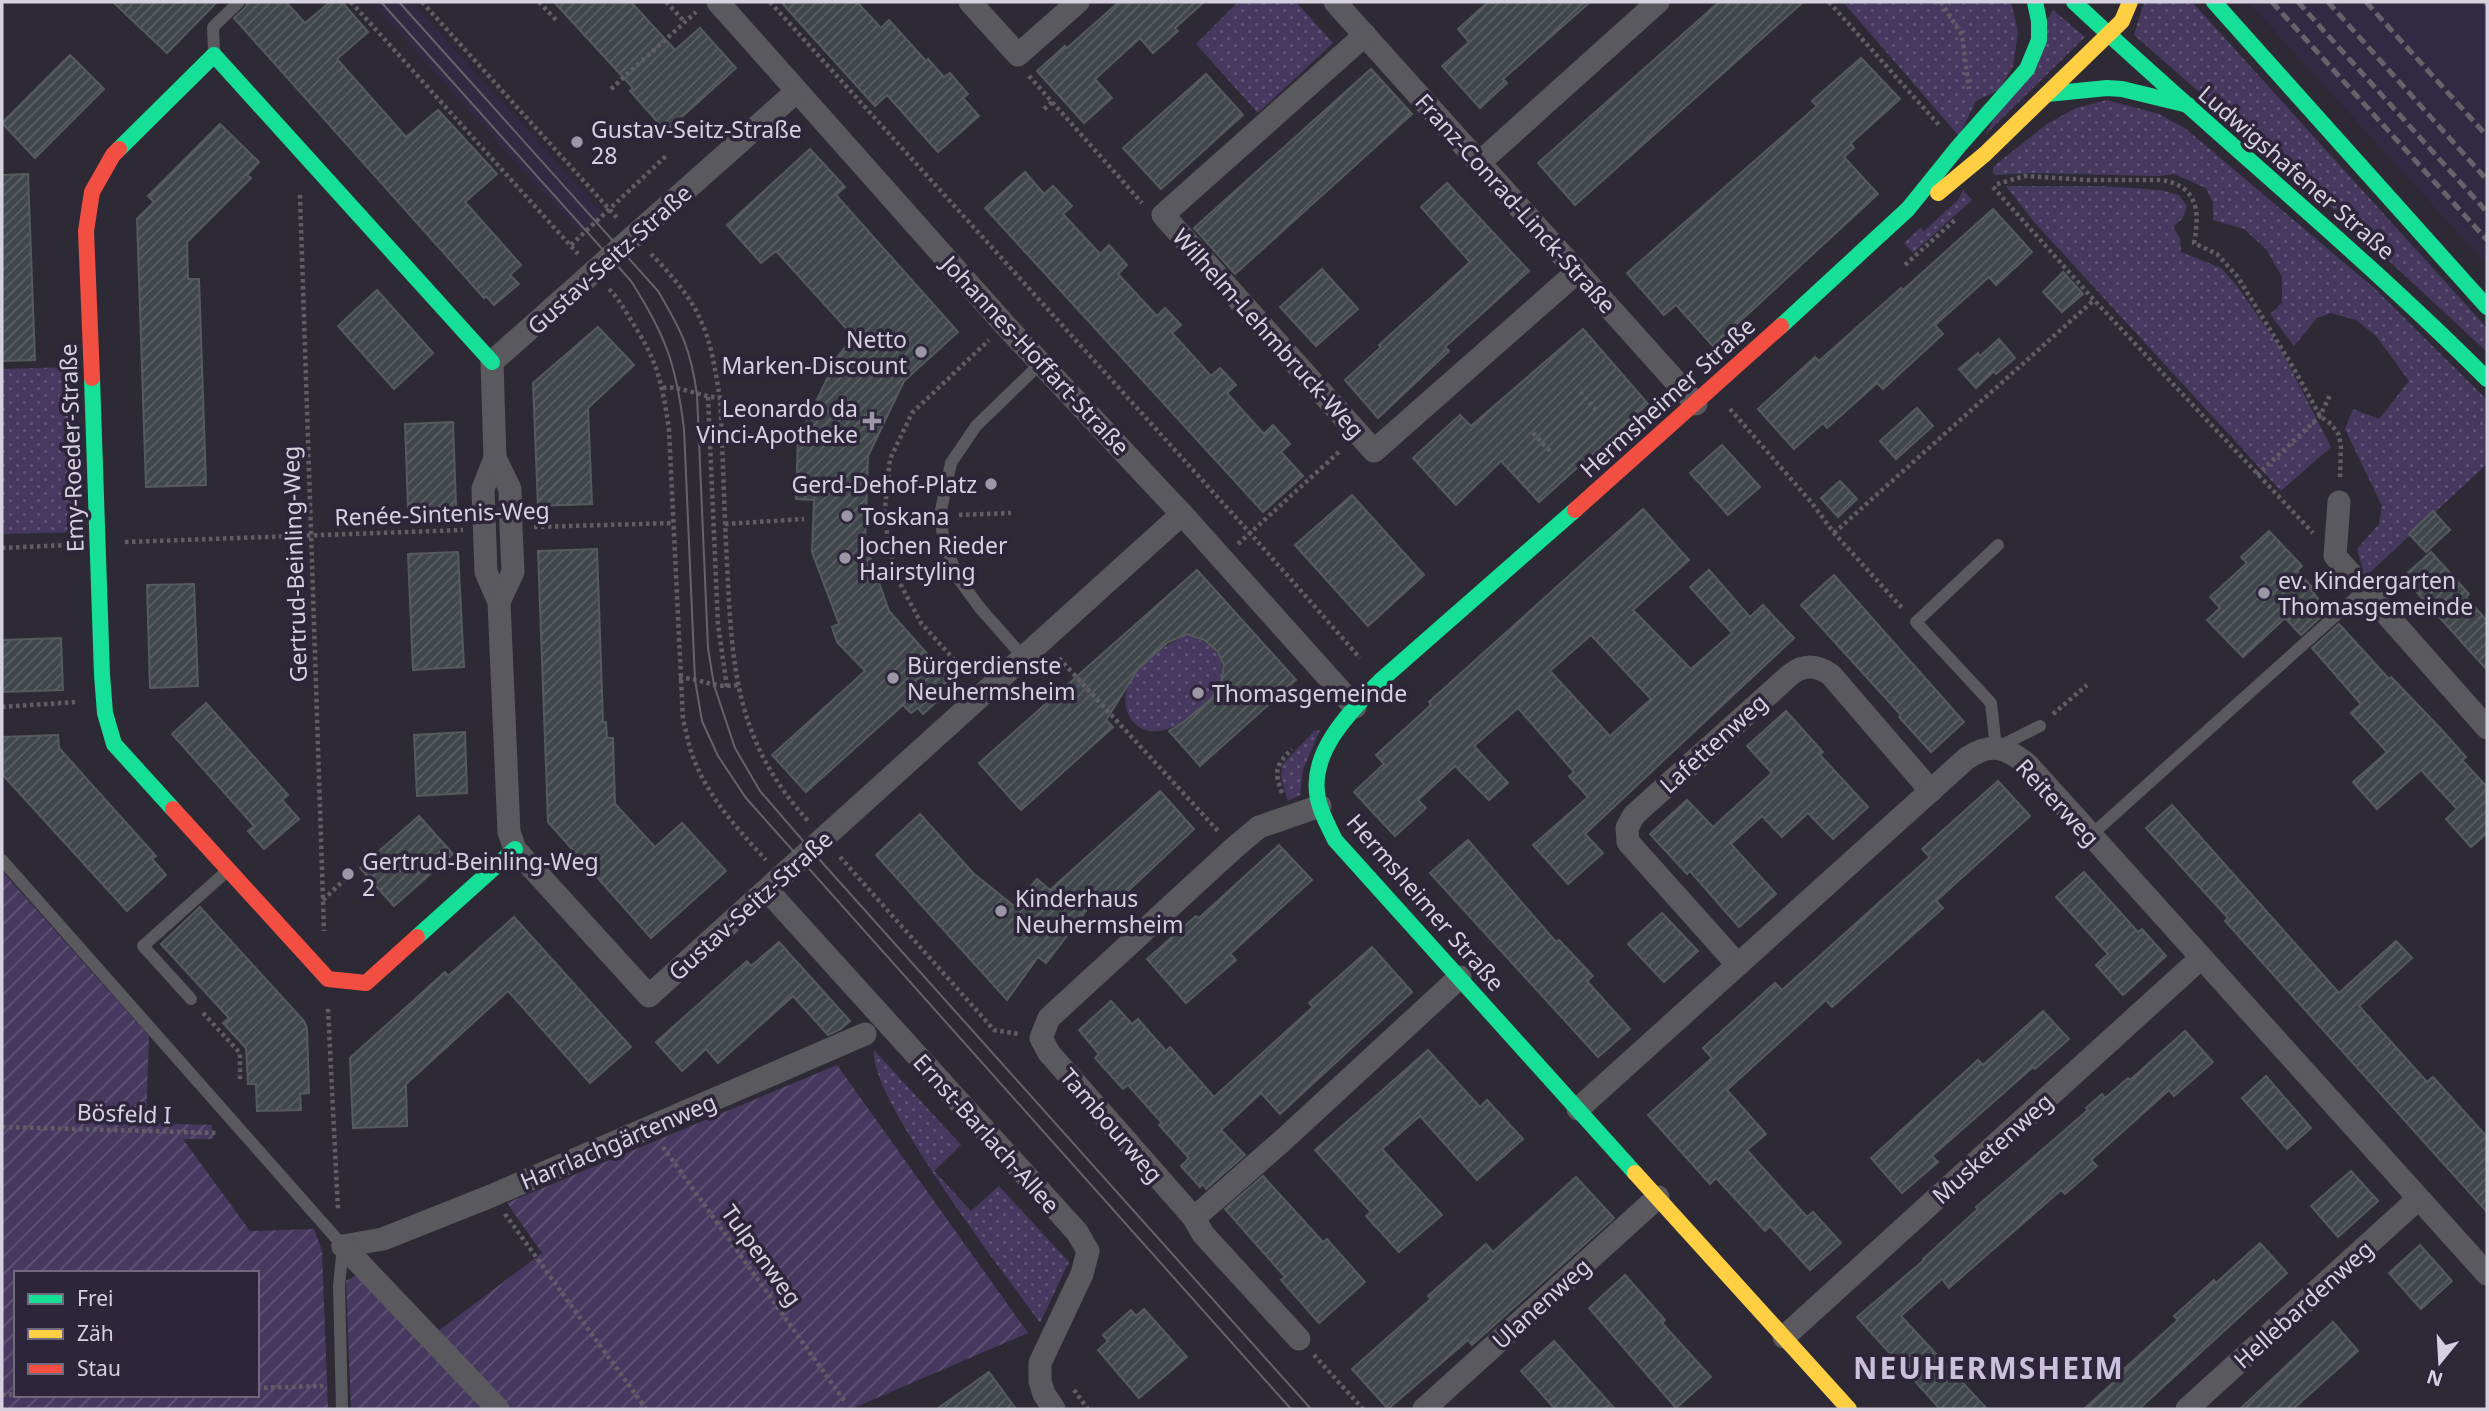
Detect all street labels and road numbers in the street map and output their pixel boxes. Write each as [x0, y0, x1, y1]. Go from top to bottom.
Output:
street label: Ludwigshafener Straße [2192, 78, 2402, 266]
street label: Franz-Conrad-Linck-Straße [1409, 86, 1623, 320]
street label: Gustav-Seitz-Straße [520, 177, 698, 341]
street label: Wilhelm-Lehmbruck-Weg [1166, 221, 1372, 445]
street label: Johannes-Hoffart-Straße [933, 247, 1137, 462]
street label: Hermsheimer Straße [1573, 310, 1761, 484]
street label: Emy-Roeder-Straße [51, 343, 91, 553]
street label: Gertrud-Beinling-Weg [274, 445, 314, 683]
street label: Renée-Sintenis-Weg [334, 493, 550, 533]
street label: Lafettenweg [1652, 686, 1774, 800]
street label: Reiterweg [2009, 751, 2107, 853]
street label: Hermsheimer Straße [1340, 806, 1512, 998]
street label: Gustav-Seitz-Straße [661, 823, 839, 987]
street label: Ernst-Barlach-Allee [907, 1046, 1067, 1220]
street label: Tambourweg [1053, 1061, 1171, 1189]
street label: Harrlachgärtenweg [515, 1085, 721, 1197]
street label: Musketenweg [1925, 1085, 2059, 1211]
street label: Bösfeld I [76, 1095, 172, 1131]
street label: Tulpenweg [714, 1198, 810, 1312]
street label: Hellebardenweg [2226, 1233, 2380, 1375]
street label: Ulanenweg [1485, 1250, 1597, 1356]

